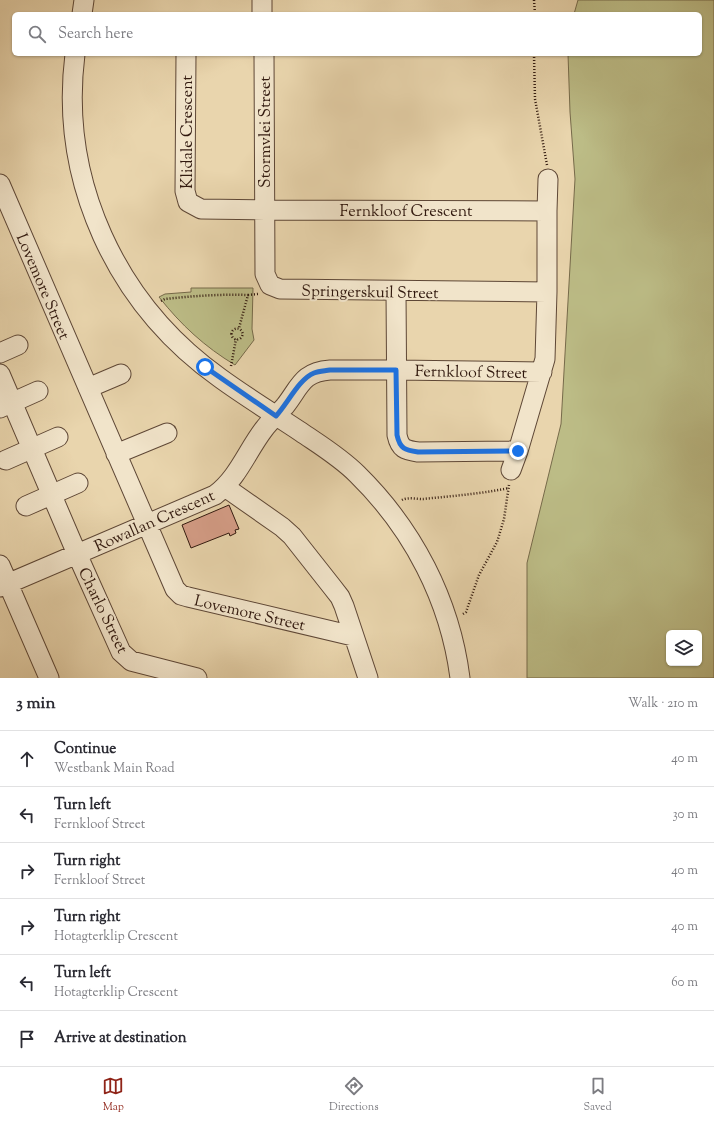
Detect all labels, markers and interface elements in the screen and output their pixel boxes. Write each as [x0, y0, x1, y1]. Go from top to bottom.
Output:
search box [12, 12, 702, 56]
icon: search [26, 23, 48, 45]
text: Search here [58, 24, 133, 45]
street label: Klidale Crescent [177, 74, 200, 189]
street label: Stormvlei Street [255, 76, 278, 188]
street label: Fernkloof Crescent [340, 201, 473, 224]
street label: Lovemore Street [9, 230, 75, 344]
street label: Springerskuil Street [301, 281, 439, 306]
route start [196, 358, 214, 376]
street label: Fernkloof Street [415, 361, 528, 386]
route end [509, 442, 527, 460]
street label: Rowallan Crescent [91, 485, 219, 559]
street label: Charlo Street [71, 564, 133, 658]
street label: Lovemore Street [192, 590, 308, 639]
map controls [666, 630, 702, 666]
button: layers [666, 630, 702, 666]
text: 3 min [16, 692, 55, 716]
text: Walk · 210 m [628, 695, 698, 713]
text: Continue [54, 739, 116, 760]
icon: ahead [16, 748, 38, 770]
text: 40 m [671, 750, 698, 768]
text: Westbank Main Road [54, 760, 175, 778]
text: Turn left [54, 795, 111, 816]
icon: left [16, 804, 38, 826]
text: 30 m [672, 806, 698, 824]
text: Fernkloof Street [54, 816, 145, 834]
text: Turn right [54, 851, 120, 872]
icon: right [16, 860, 38, 882]
text: 40 m [671, 862, 698, 880]
text: Fernkloof Street [54, 872, 145, 890]
text: Turn right [54, 907, 120, 928]
icon: right [16, 916, 38, 938]
text: 40 m [671, 918, 698, 936]
text: Hotagterklip Crescent [54, 928, 178, 946]
text: Turn left [54, 963, 111, 984]
icon: left [16, 972, 38, 994]
text: 60 m [671, 974, 698, 992]
text: Hotagterklip Crescent [54, 984, 178, 1002]
icon: arrive [16, 1028, 38, 1050]
text: Arrive at destination [54, 1028, 187, 1049]
tab: Map [102, 1075, 124, 1115]
tab: Directions [329, 1075, 379, 1115]
tab: Saved [583, 1075, 612, 1115]

